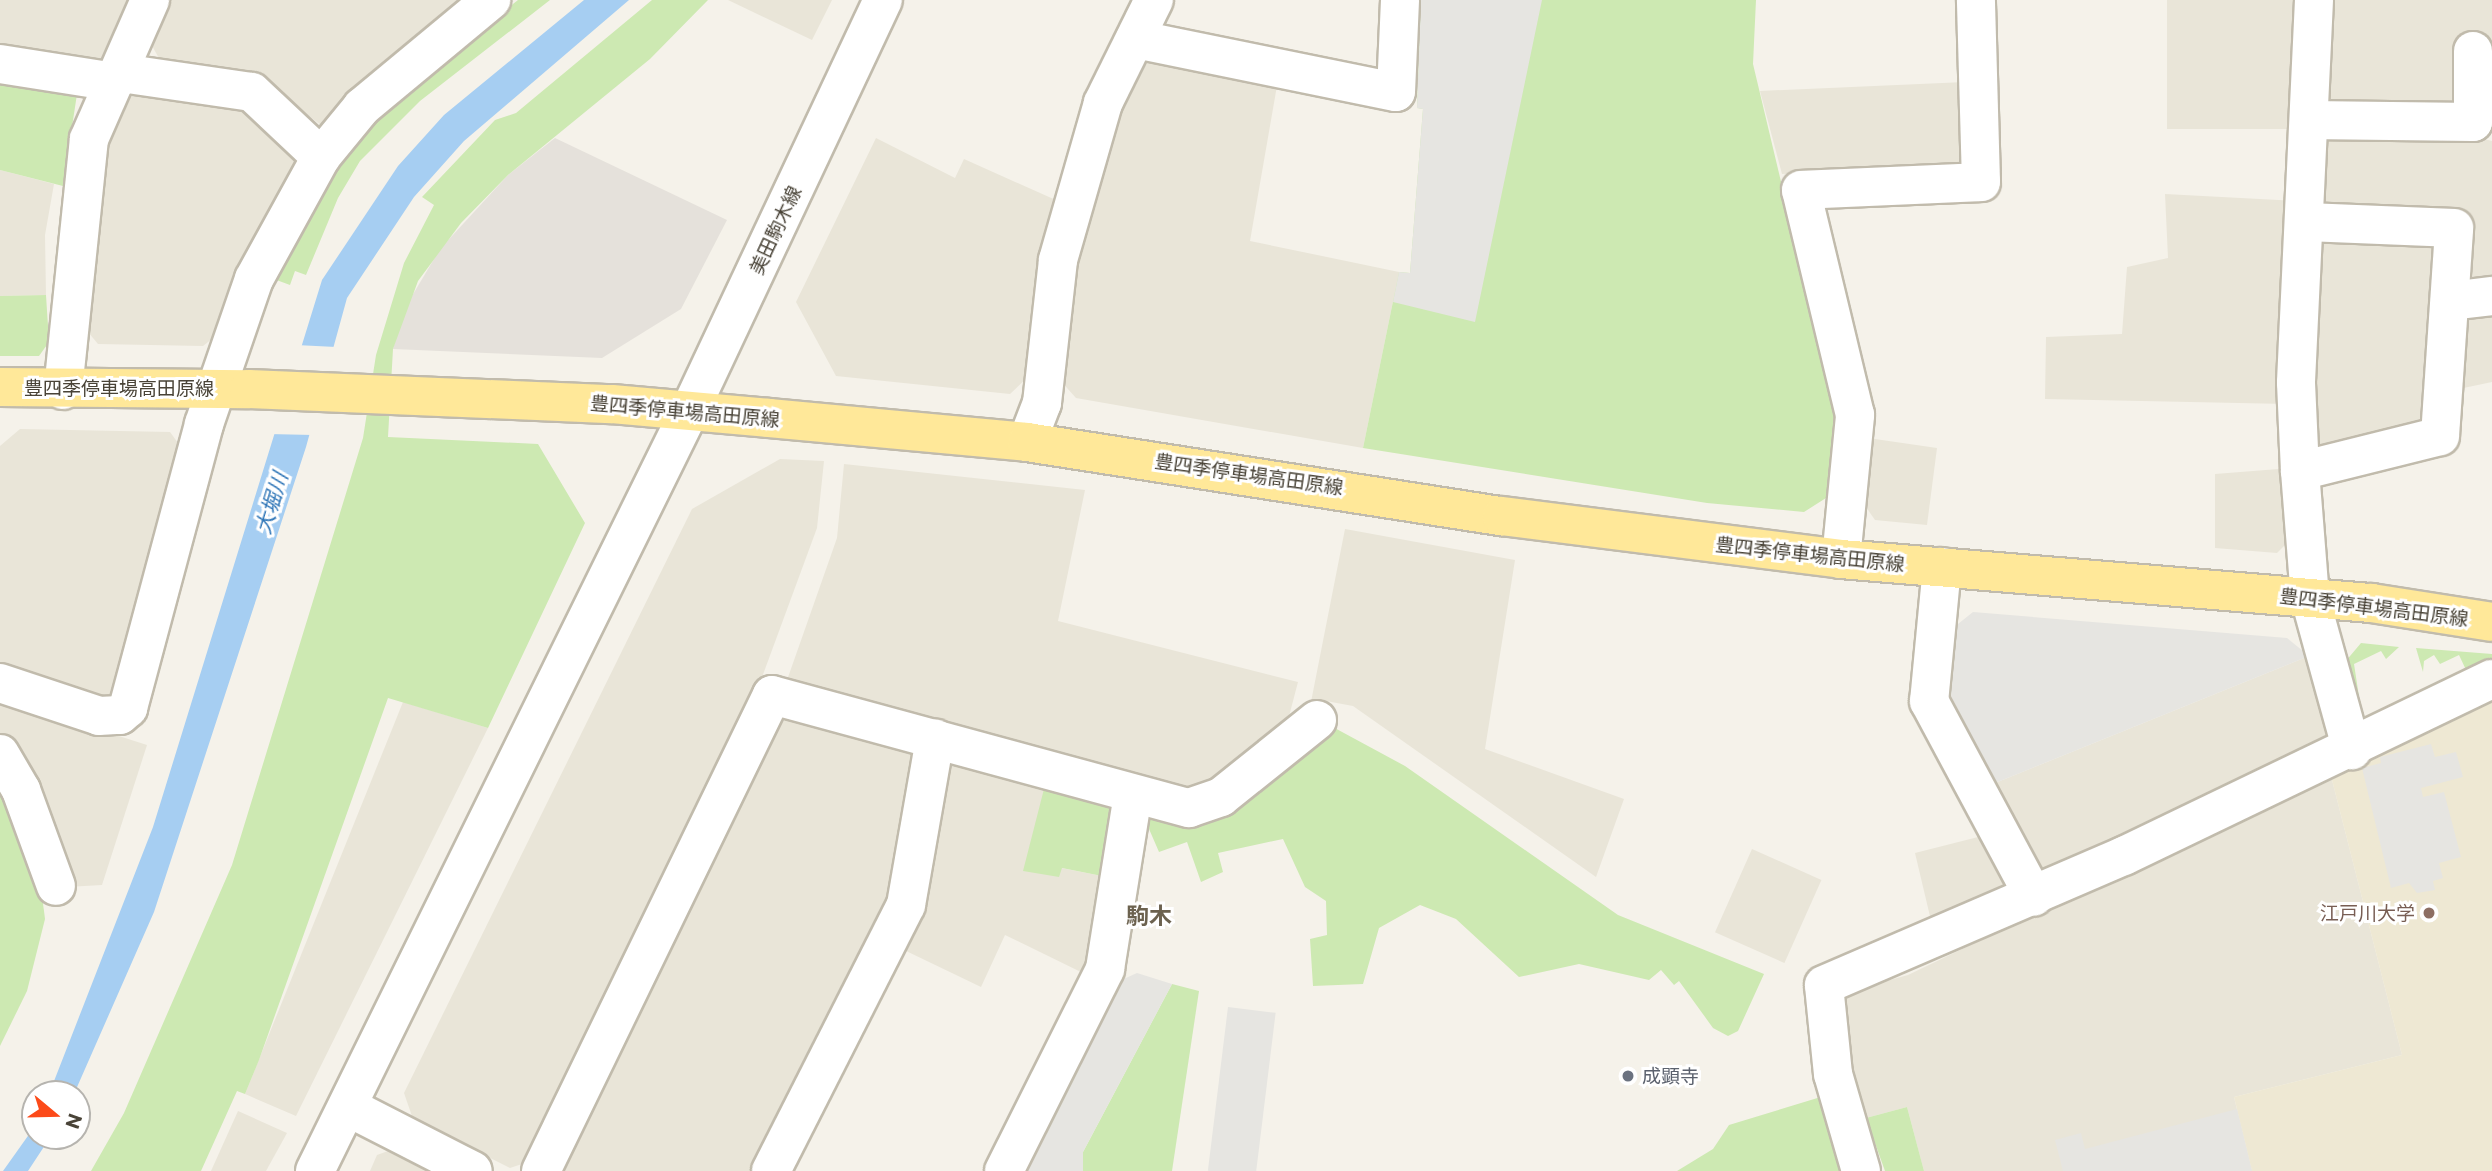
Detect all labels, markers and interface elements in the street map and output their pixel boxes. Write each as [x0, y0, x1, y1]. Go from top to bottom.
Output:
street label: 美田駒木線 [745, 182, 805, 278]
street label: 豊四季停車場高田原線 [24, 377, 214, 399]
street label: 豊四季停車場高田原線 [589, 391, 781, 431]
street label: 豊四季停車場高田原線 [1153, 449, 1345, 499]
water label: 大堀川 [250, 469, 292, 537]
street label: 豊四季停車場高田原線 [1714, 533, 1906, 575]
street label: 豊四季停車場高田原線 [2278, 584, 2470, 630]
district label: 駒木 [1126, 901, 1172, 929]
place label: 江戸川大学 [2320, 902, 2415, 924]
marker: 江戸川大学 [2421, 905, 2437, 921]
place label: 成顕寺 [1642, 1065, 1699, 1087]
marker: 成顕寺 [1620, 1068, 1636, 1084]
north arrow [21, 1080, 91, 1150]
text: N [61, 1111, 88, 1132]

